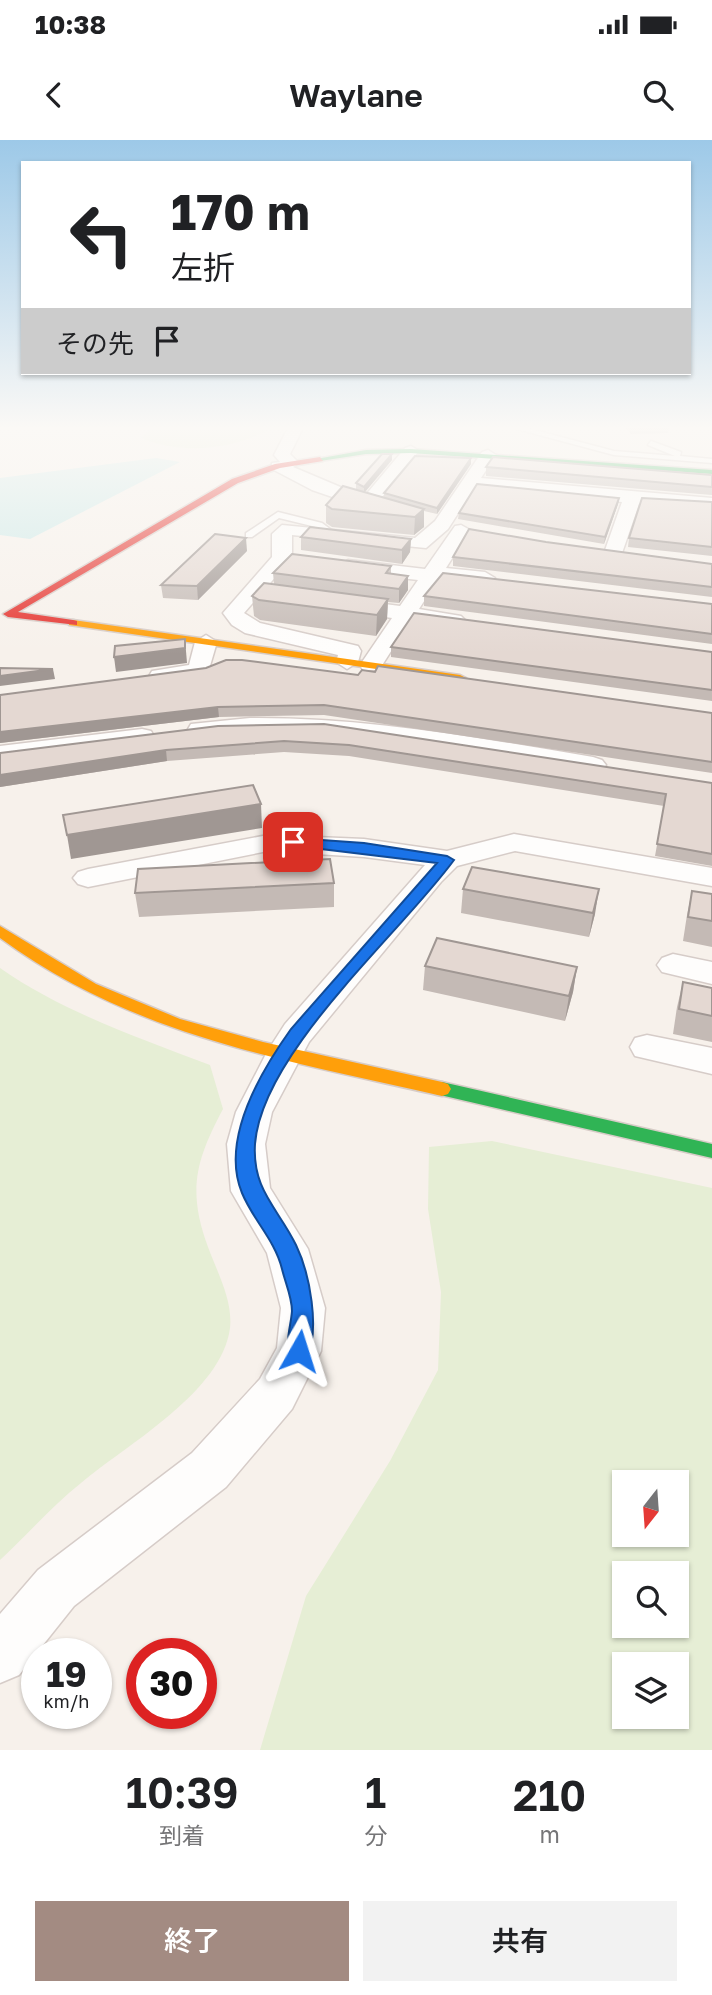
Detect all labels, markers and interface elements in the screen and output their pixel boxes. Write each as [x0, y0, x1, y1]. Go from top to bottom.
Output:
text: 10:38 [35, 9, 106, 40]
icon: back [35, 76, 73, 114]
text: Waylane [289, 76, 423, 114]
icon: search [639, 76, 677, 114]
text: 170 m [171, 182, 310, 241]
icon: left [56, 189, 147, 280]
text: 左折 [171, 248, 235, 286]
icon: arrive [148, 322, 186, 360]
text: その先 [56, 328, 134, 359]
pin [263, 812, 323, 872]
icon: arrive [274, 823, 312, 861]
position arrow [262, 1314, 336, 1388]
north arrow [612, 1470, 690, 1547]
map controls [612, 1470, 689, 1729]
button: search [612, 1561, 689, 1638]
speed limit sign: 30 [126, 1638, 217, 1729]
button: layers [612, 1652, 689, 1729]
text: 19 [46, 1653, 87, 1695]
text: km/h [44, 1690, 89, 1712]
text: 10:39 [126, 1767, 238, 1817]
text: 1 [365, 1767, 386, 1817]
text: 210 [513, 1770, 586, 1820]
text: m [539, 1820, 560, 1848]
text: 到着 [159, 1821, 205, 1849]
text: 分 [364, 1821, 387, 1849]
button: 終了 [35, 1901, 349, 1981]
button: 共有 [363, 1901, 677, 1981]

